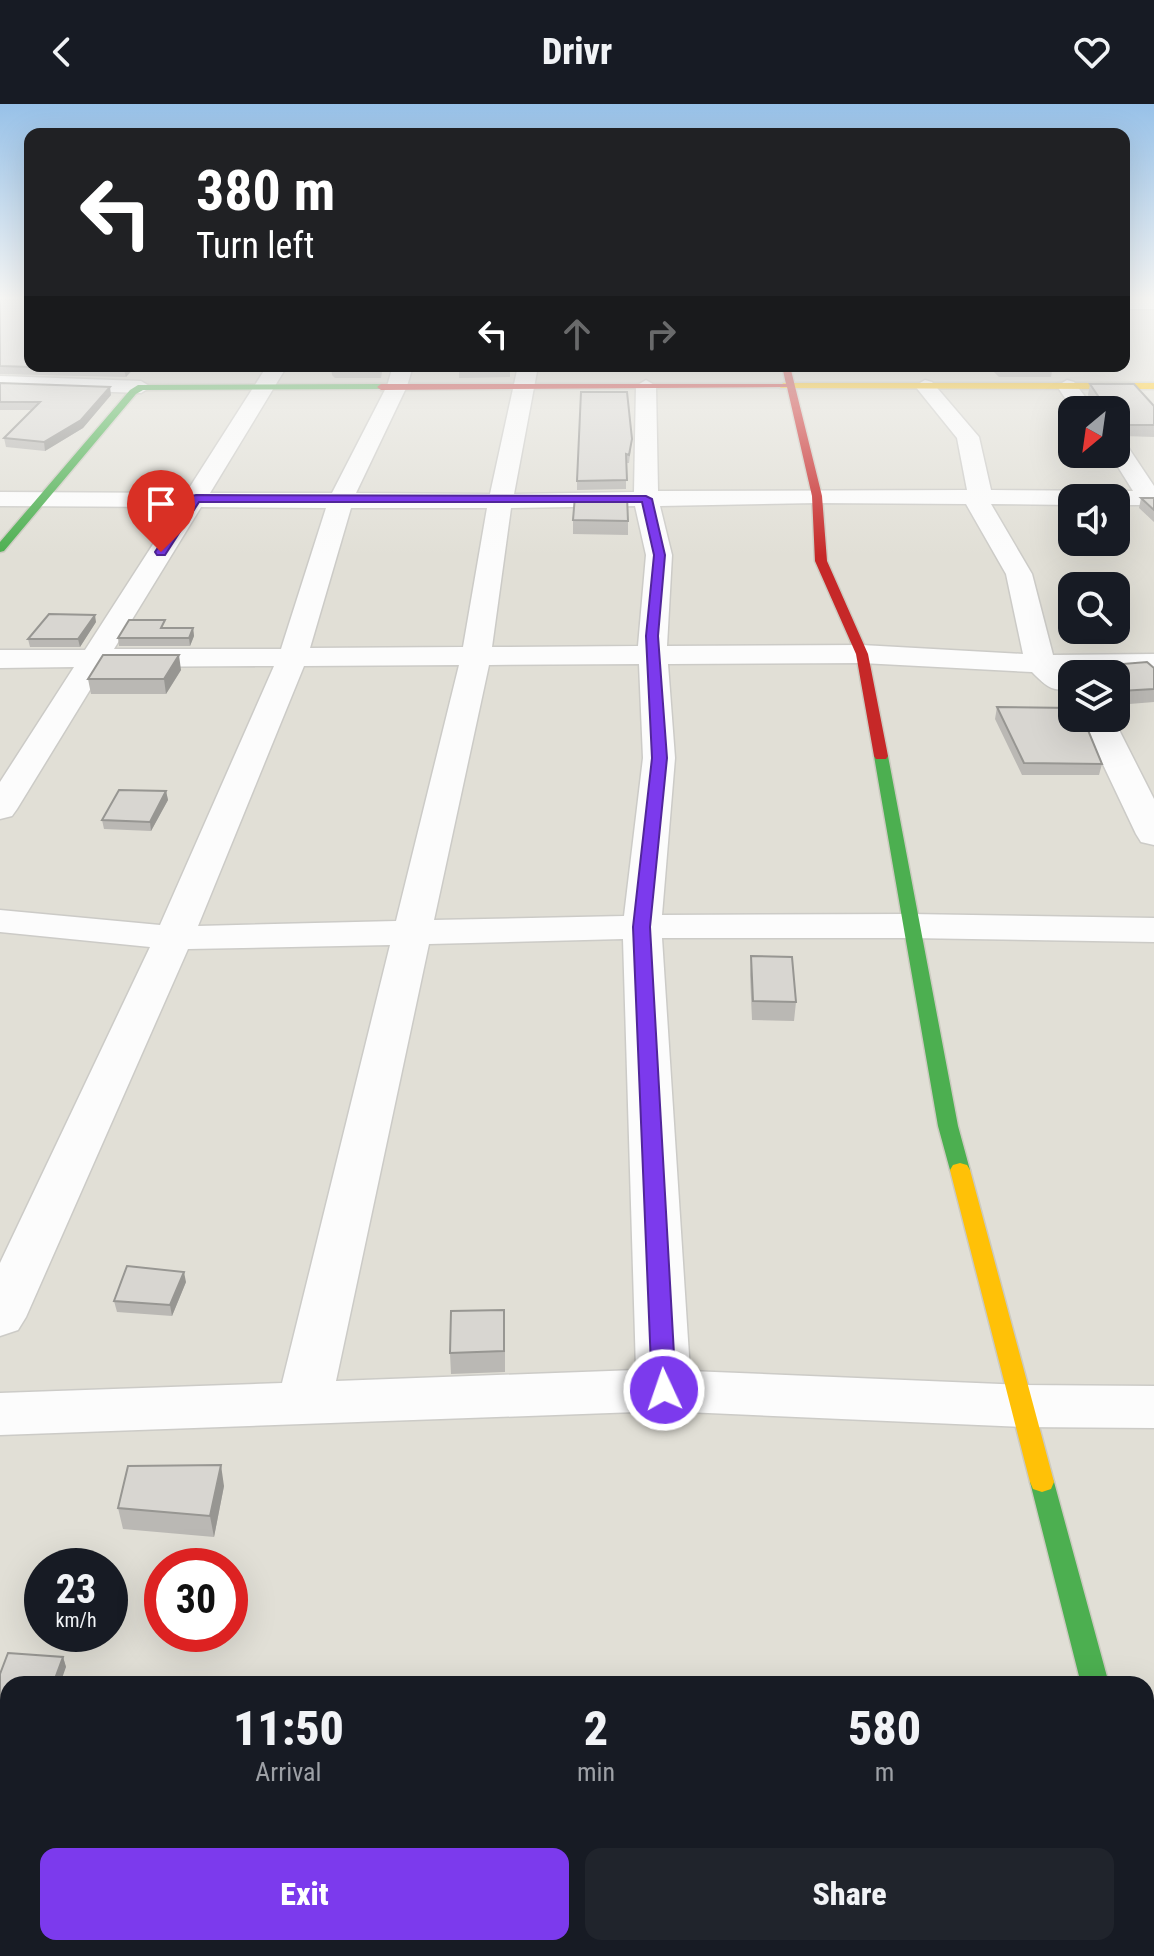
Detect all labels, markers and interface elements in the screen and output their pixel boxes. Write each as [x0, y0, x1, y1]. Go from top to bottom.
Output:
icon: back [40, 30, 84, 74]
icon: heart [1070, 30, 1114, 74]
text: Drivr [542, 31, 612, 73]
text: 380 m [196, 158, 335, 224]
icon: left [64, 160, 168, 264]
text: Turn left [196, 225, 314, 267]
icon: left [471, 312, 515, 356]
icon: ahead [555, 312, 599, 356]
icon: right [639, 312, 683, 356]
north arrow [1058, 396, 1130, 468]
map controls [1058, 396, 1130, 732]
pin [127, 470, 195, 552]
icon: arrive [139, 482, 183, 526]
button: sound [1058, 484, 1130, 556]
button: search [1058, 572, 1130, 644]
button: layers [1058, 660, 1130, 732]
position arrow [622, 1348, 706, 1432]
speed limit sign: 30 [144, 1548, 248, 1652]
text: 23 [56, 1566, 96, 1613]
text: km/h [55, 1608, 97, 1632]
text: 11:50 [233, 1700, 344, 1757]
text: 2 [584, 1700, 608, 1757]
text: 580 [848, 1700, 921, 1757]
text: Arrival [255, 1757, 322, 1787]
text: min [577, 1757, 615, 1787]
text: m [875, 1757, 894, 1787]
button: Exit [40, 1848, 569, 1940]
button: Share [585, 1848, 1114, 1940]

